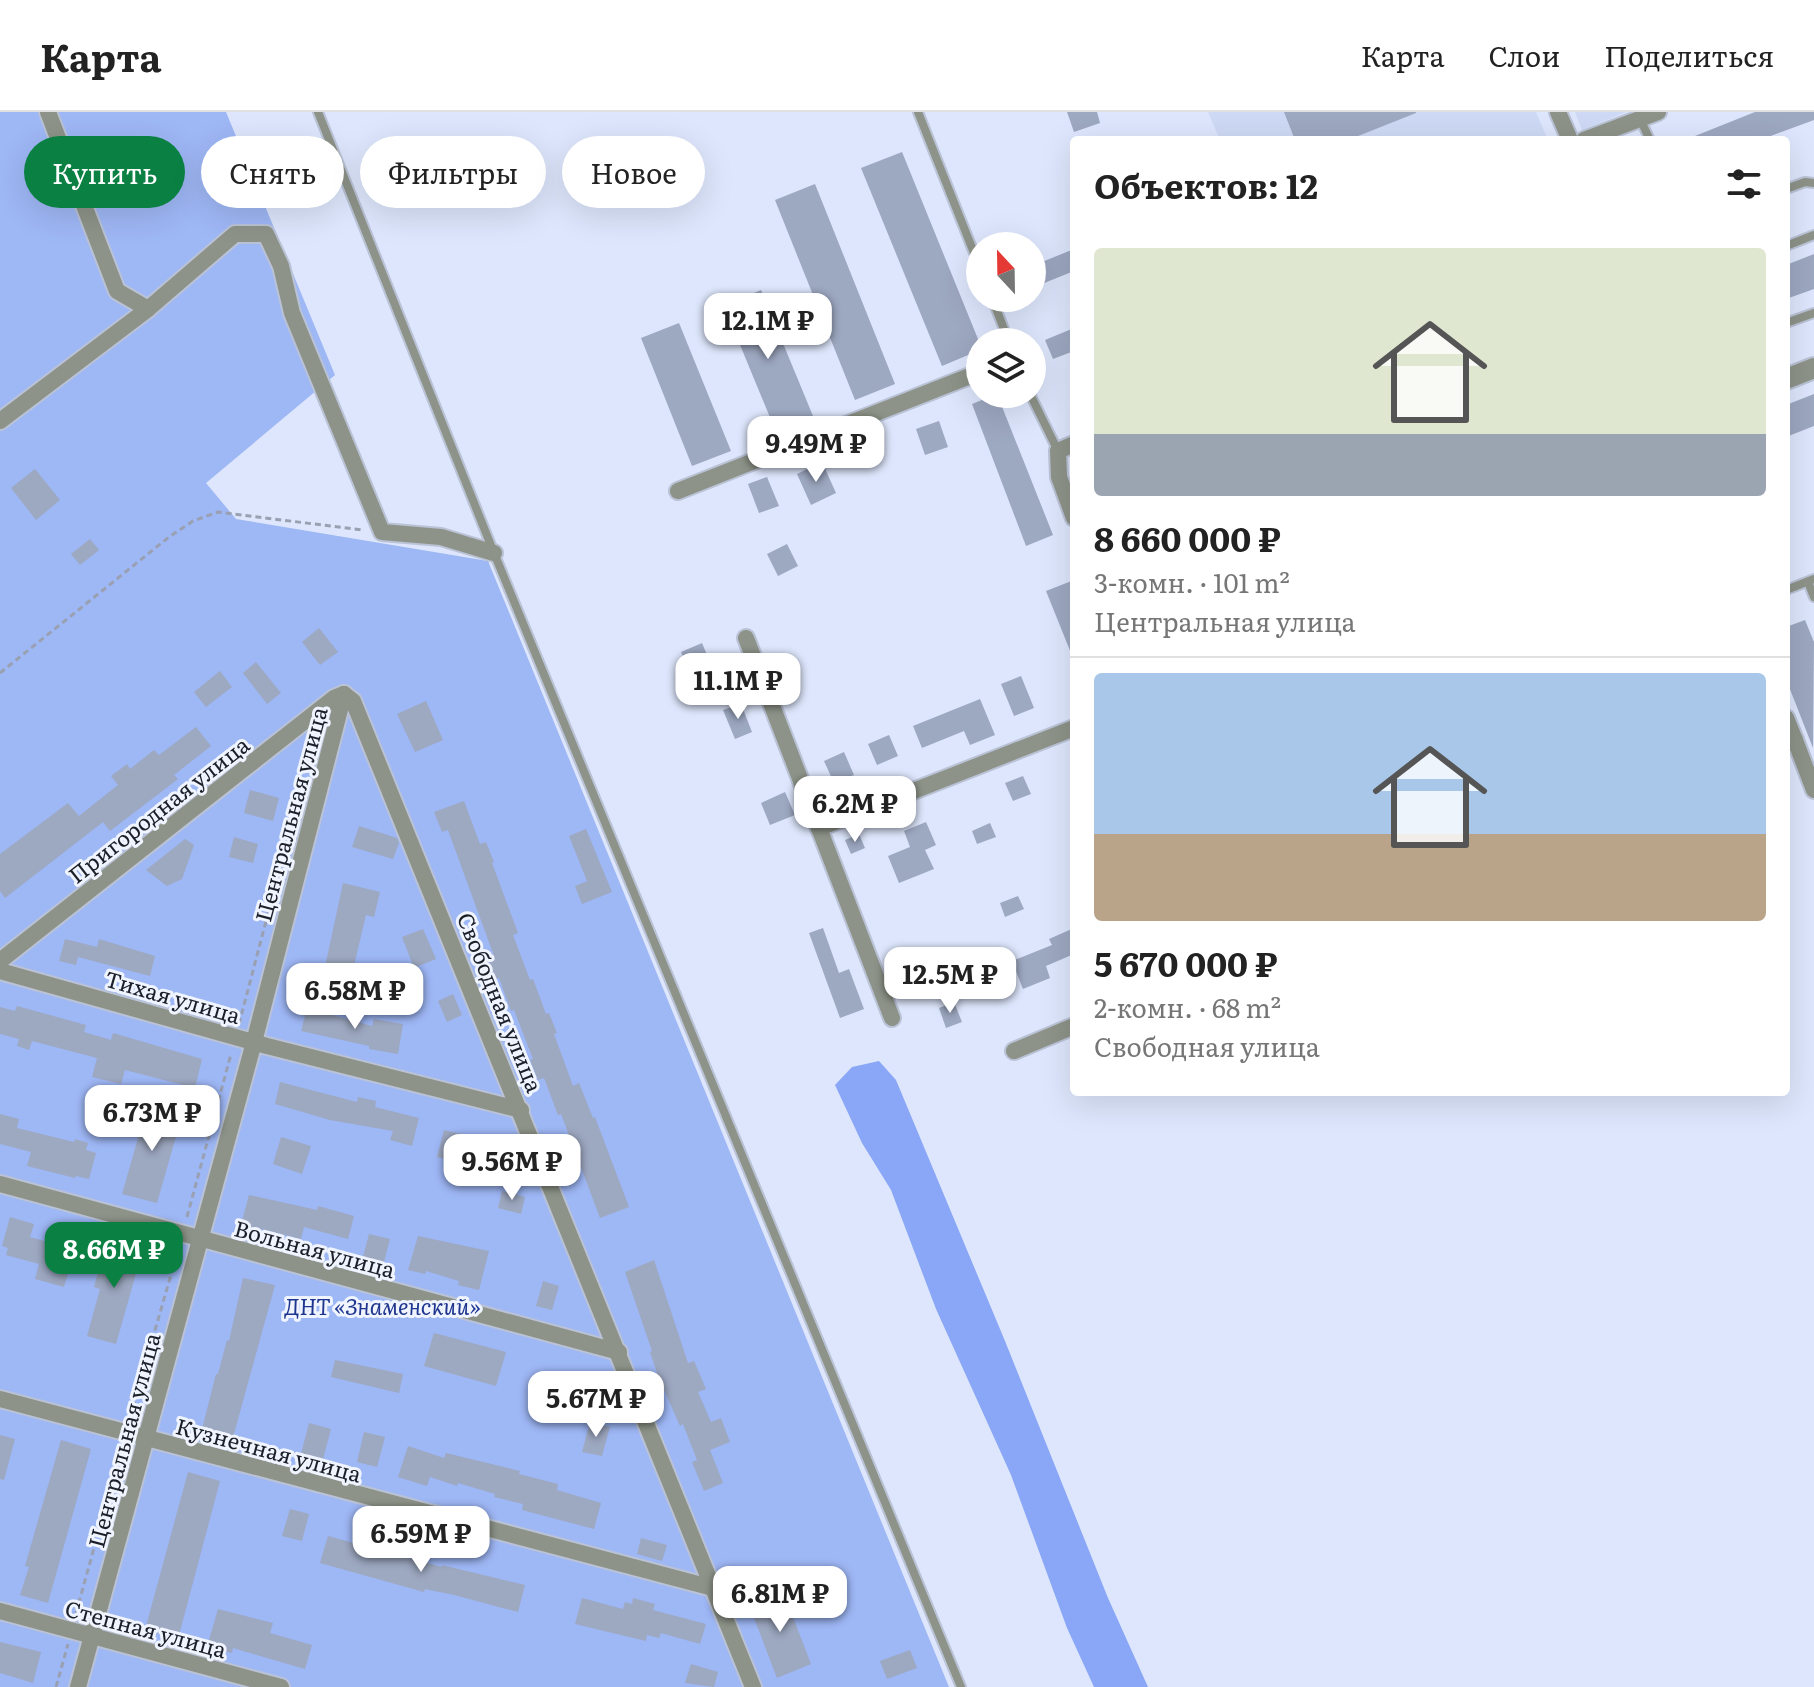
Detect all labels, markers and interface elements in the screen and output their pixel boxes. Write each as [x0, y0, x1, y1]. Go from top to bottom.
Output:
text: Карта [40, 27, 162, 84]
text: Карта [1361, 34, 1445, 76]
text: Слои [1489, 34, 1560, 76]
text: Поделиться [1604, 34, 1774, 76]
chip: Купить [24, 136, 185, 208]
chip: Снять [201, 136, 344, 208]
chip: Фильтры [360, 136, 546, 208]
chip: Новое [562, 136, 705, 208]
text: Объектов: 12 [1094, 159, 1318, 209]
icon: filters [1722, 162, 1766, 206]
north arrow [966, 232, 1046, 312]
map controls [966, 232, 1046, 408]
pin: 12.1M ₽ [694, 293, 842, 361]
text: 12.1M ₽ [722, 299, 814, 338]
icon: home [1358, 300, 1502, 444]
button: layers [966, 328, 1046, 408]
pin: 9.49M ₽ [742, 416, 890, 484]
text: 9.49M ₽ [765, 422, 867, 461]
text: 8 660 000 ₽ [1094, 512, 1281, 562]
text: 3-комн. · 101 m² [1094, 562, 1290, 601]
text: Центральная улица [1094, 601, 1356, 640]
pin: 11.1M ₽ [664, 653, 812, 721]
text: 11.1M ₽ [693, 659, 783, 698]
street label: Центральная улица [245, 703, 335, 925]
icon: home [1358, 725, 1502, 869]
street label: Пригородная улица [60, 728, 256, 890]
pin: 6.2M ₽ [790, 776, 920, 844]
text: 6.2M ₽ [812, 782, 898, 821]
street label: Свободная улица [450, 907, 552, 1097]
text: 5 670 000 ₽ [1094, 937, 1278, 987]
pin: 12.5M ₽ [876, 947, 1024, 1015]
text: 12.5M ₽ [902, 953, 998, 992]
street label: Тихая улица [101, 961, 245, 1031]
pin: 6.58M ₽ [281, 963, 429, 1031]
text: 6.58M ₽ [304, 969, 406, 1008]
text: 2-комн. · 68 m² [1094, 987, 1281, 1026]
text: Свободная улица [1094, 1026, 1320, 1065]
pin: 6.73M ₽ [78, 1085, 226, 1153]
text: 6.73M ₽ [103, 1091, 201, 1130]
pin: 9.56M ₽ [438, 1134, 586, 1202]
text: 9.56M ₽ [462, 1140, 562, 1179]
street label: Вольная улица [231, 1211, 399, 1285]
pin: 8.66M ₽ [40, 1222, 188, 1290]
text: 8.66M ₽ [63, 1228, 165, 1267]
park label: ДНТ «Знаменский» [284, 1289, 480, 1322]
street label: Центральная улица [78, 1329, 168, 1551]
pin: 5.67M ₽ [522, 1371, 670, 1439]
text: 5.67M ₽ [546, 1377, 646, 1416]
street label: Кузнечная улица [173, 1408, 366, 1490]
pin: 6.59M ₽ [347, 1506, 495, 1574]
text: 6.59M ₽ [371, 1512, 471, 1551]
pin: 6.81M ₽ [706, 1566, 854, 1634]
text: 6.81M ₽ [731, 1572, 829, 1611]
street label: Степная улица [62, 1591, 230, 1665]

